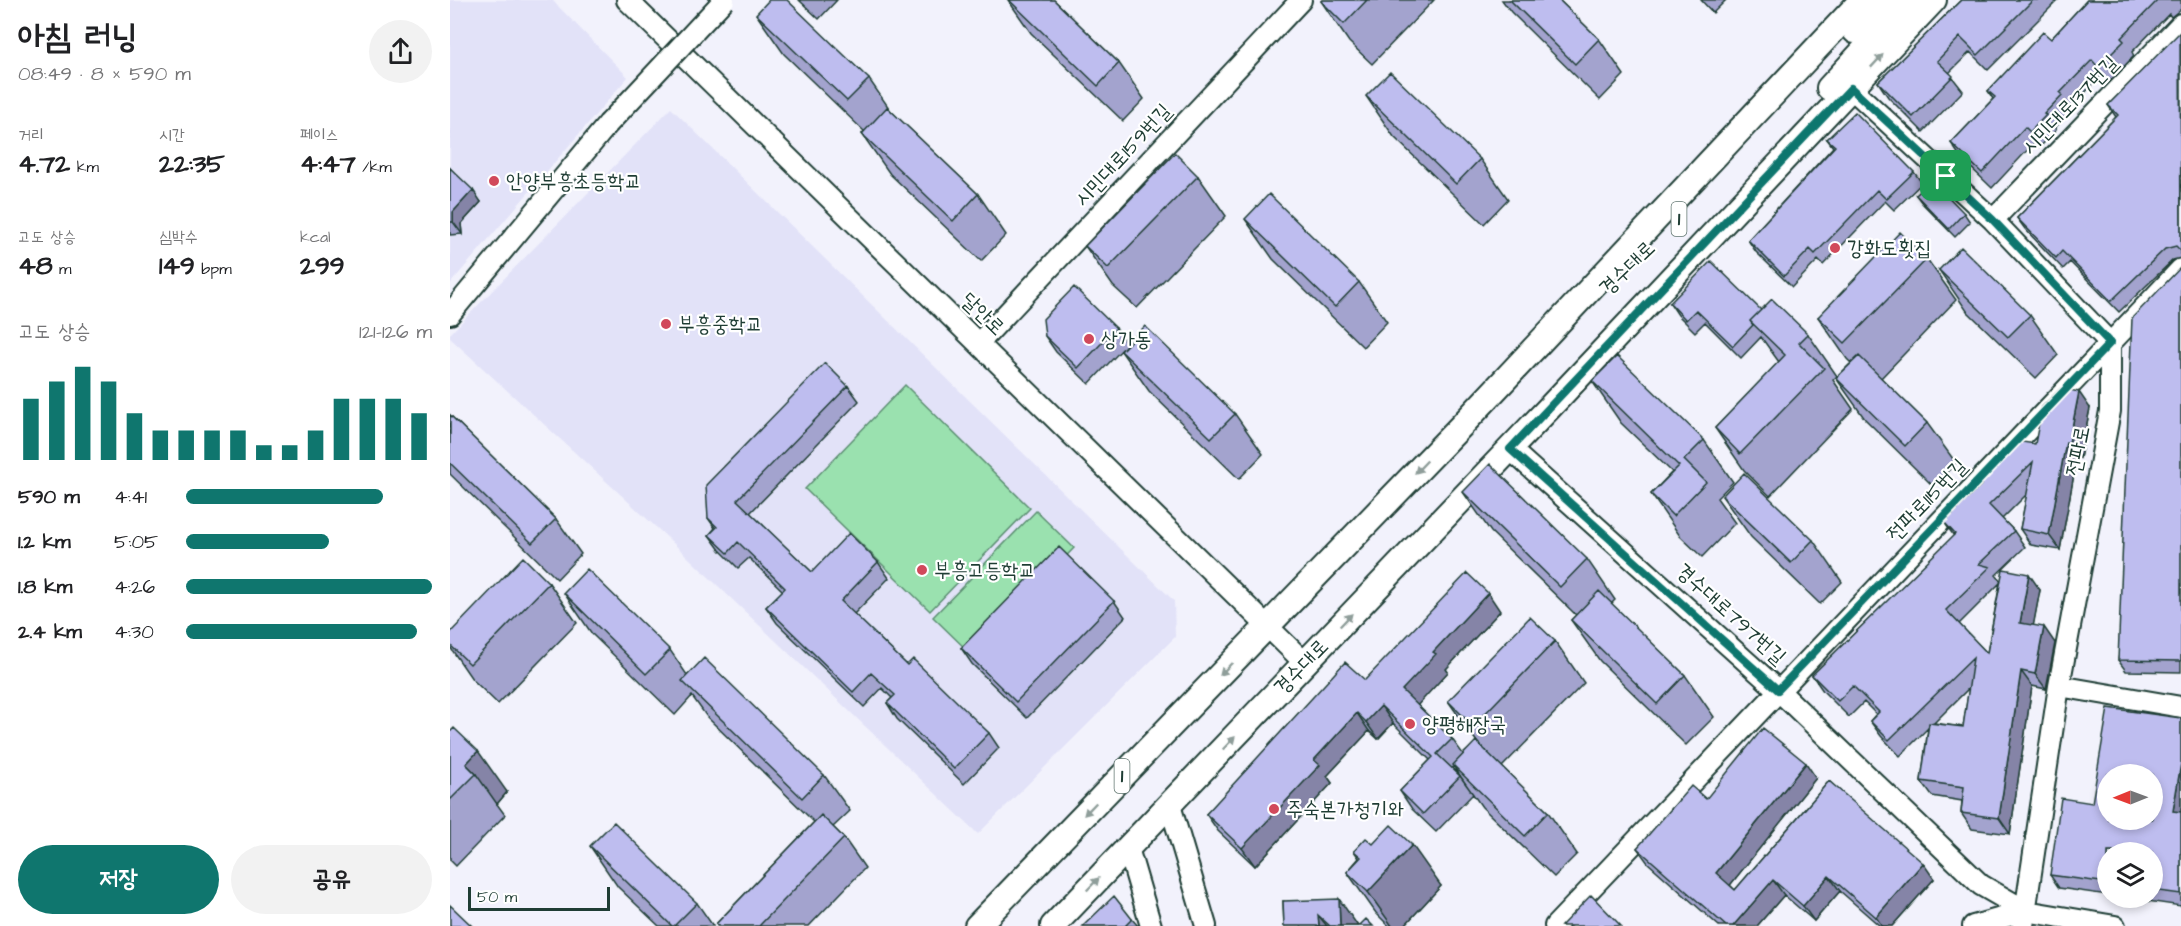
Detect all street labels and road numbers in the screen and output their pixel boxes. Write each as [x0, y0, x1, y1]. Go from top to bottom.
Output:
street label: 시민대로137번길 [2015, 49, 2125, 161]
street label: 시민대로159번길 [1068, 97, 1178, 213]
road number: 1 [1672, 202, 1686, 236]
street label: 경수대로 [1593, 234, 1661, 302]
street label: 달안로 [955, 286, 1011, 342]
street label: 전파로 [2059, 423, 2097, 479]
street label: 전파로115번길 [1880, 452, 1974, 548]
street label: 경수대로797번길 [1670, 557, 1792, 671]
street label: 경수대로 [1267, 633, 1335, 701]
road number: 1 [1114, 759, 1130, 793]

